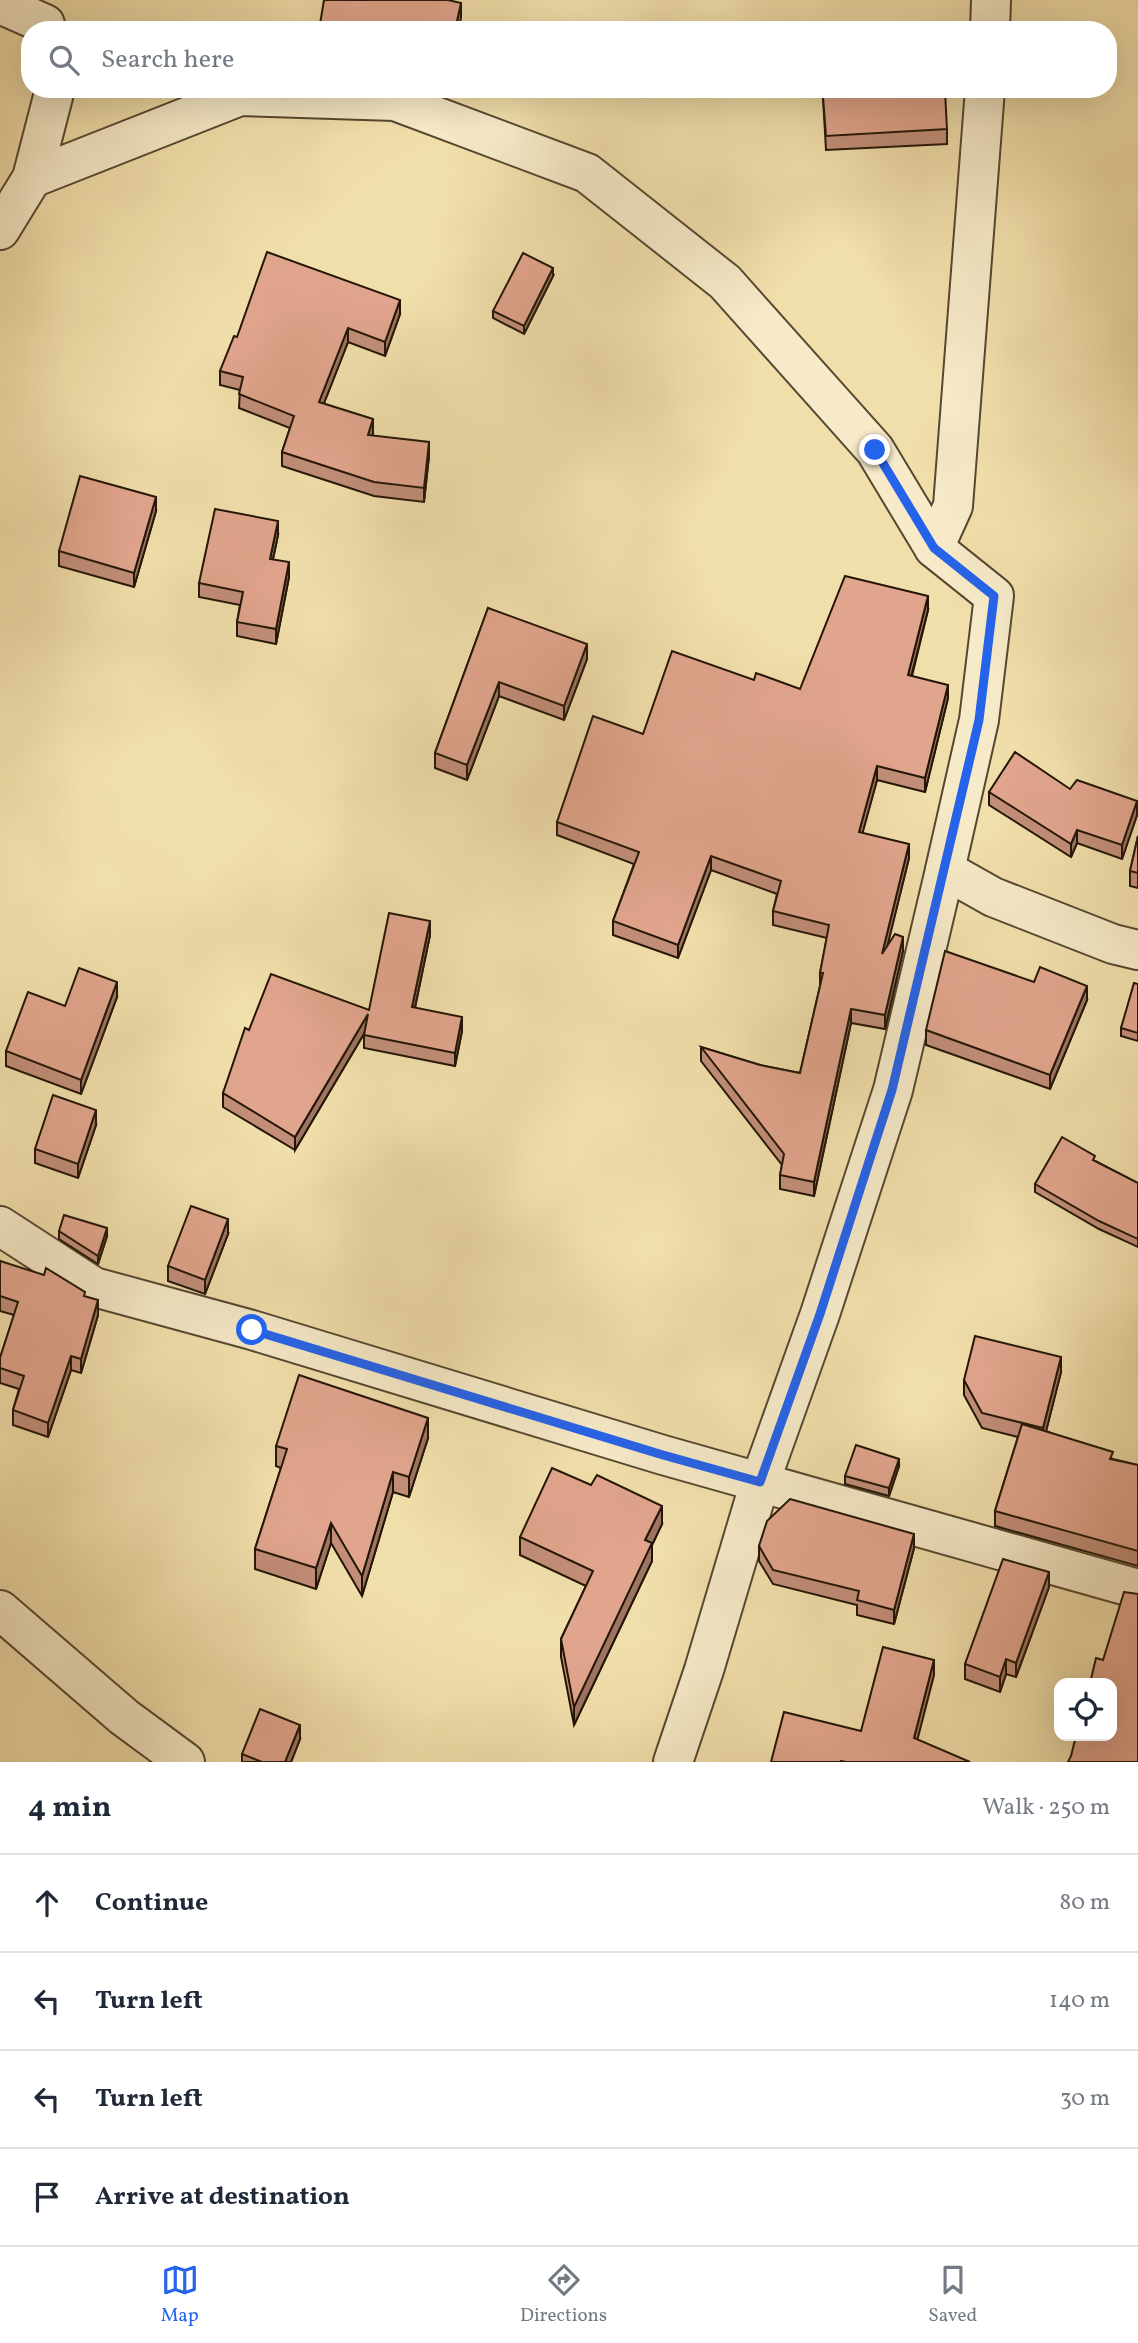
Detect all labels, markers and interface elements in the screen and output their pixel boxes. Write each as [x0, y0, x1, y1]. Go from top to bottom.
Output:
search box [21, 21, 1117, 98]
icon: search [45, 41, 83, 79]
text: Search here [101, 42, 234, 78]
route end [859, 434, 890, 465]
route start [236, 1314, 267, 1345]
map controls [1054, 1678, 1117, 1741]
button: locate [1054, 1678, 1117, 1741]
text: 4 min [28, 1787, 112, 1829]
text: Walk · 250 m [982, 1792, 1110, 1824]
icon: ahead [28, 1884, 66, 1922]
text: Continue [95, 1885, 208, 1921]
text: 80 m [1060, 1887, 1110, 1919]
icon: left [28, 1982, 66, 2020]
text: Turn left [95, 1983, 203, 2019]
text: 140 m [1049, 1985, 1110, 2017]
icon: left [28, 2080, 66, 2118]
text: Turn left [95, 2081, 203, 2117]
text: 30 m [1060, 2083, 1110, 2115]
icon: arrive [28, 2178, 66, 2216]
text: Arrive at destination [95, 2179, 350, 2215]
tab: Map [161, 2261, 199, 2329]
tab: Directions [520, 2261, 607, 2329]
tab: Saved [928, 2261, 977, 2329]

